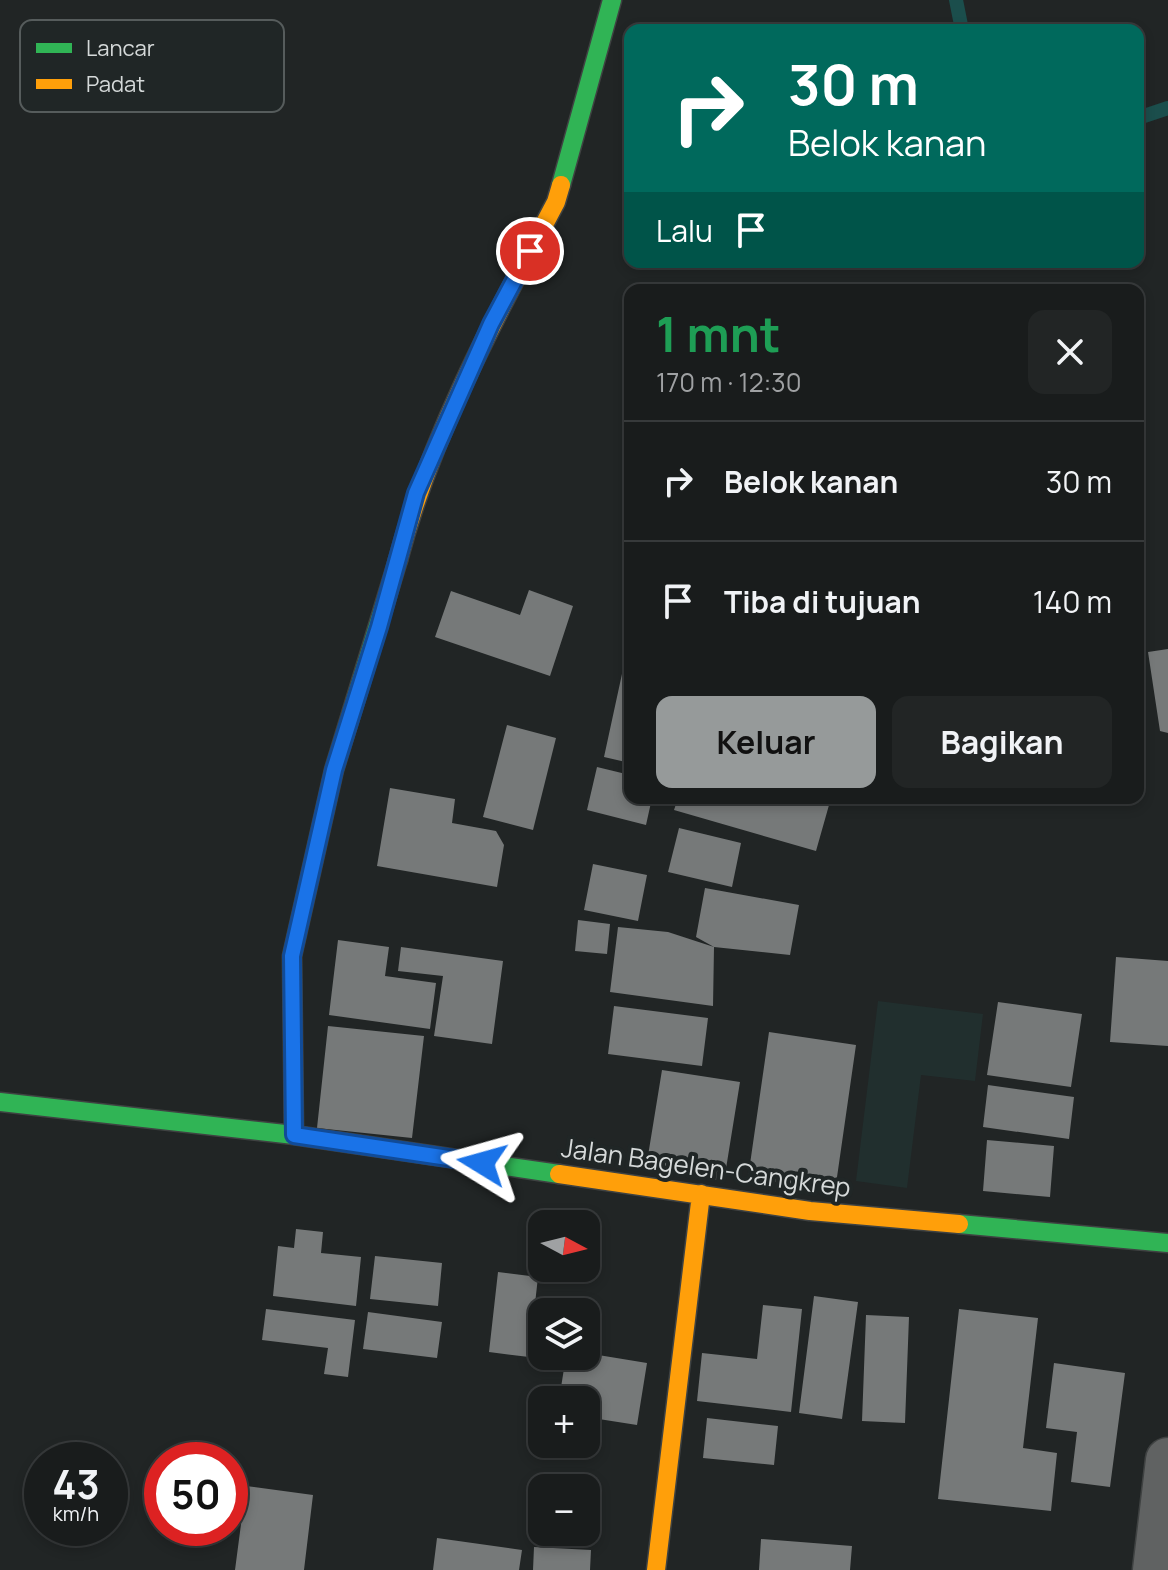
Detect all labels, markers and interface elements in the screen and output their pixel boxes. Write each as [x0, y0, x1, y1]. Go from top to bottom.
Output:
legend [20, 20, 284, 112]
text: Lancar [86, 33, 155, 63]
text: 30 m [788, 45, 919, 122]
icon: right [656, 56, 760, 160]
text: Padat [86, 69, 145, 99]
text: Belok kanan [788, 118, 987, 167]
icon: arrive [729, 208, 773, 252]
text: Lalu [656, 210, 713, 251]
pin [496, 217, 564, 285]
icon: arrive [508, 229, 552, 273]
text: 1 mnt [656, 301, 781, 366]
button: close [1028, 310, 1112, 394]
text: 170 m · 12:30 [656, 364, 802, 400]
icon: right [656, 459, 700, 503]
text: Belok kanan [724, 461, 898, 502]
text: 30 m [1046, 461, 1112, 502]
icon: arrive [656, 579, 700, 623]
text: Tiba di tujuan [724, 581, 921, 622]
text: 140 m [1033, 581, 1112, 622]
button: Keluar [656, 696, 876, 788]
button: Bagikan [892, 696, 1112, 788]
position arrow [440, 1121, 524, 1205]
street label: Jalan Bagelen-Cangkrep [559, 1129, 853, 1205]
north arrow [528, 1210, 600, 1282]
map controls [528, 1210, 600, 1546]
button: layers [528, 1298, 600, 1370]
button: + [528, 1386, 600, 1458]
speed limit sign: 50 [144, 1442, 248, 1546]
text: 43 [52, 1456, 100, 1511]
button: − [528, 1474, 600, 1546]
text: km/h [53, 1500, 99, 1527]

